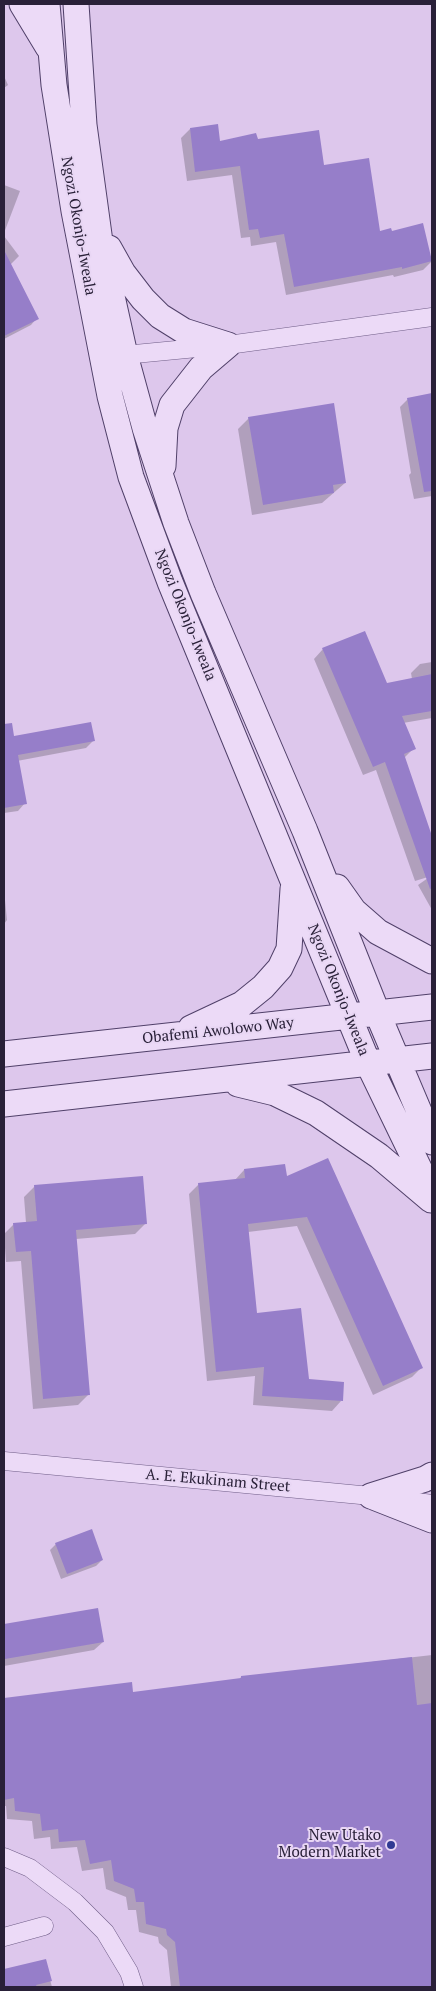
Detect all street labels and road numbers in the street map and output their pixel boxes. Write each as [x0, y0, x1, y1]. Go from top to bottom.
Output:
street label: Ngozi Okonjo-Iweala [57, 155, 99, 297]
street label: Ngozi Okonjo-Iweala [150, 546, 220, 684]
street label: Ngozi Okonjo-Iweala [303, 921, 373, 1059]
street label: Obafemi Awolowo Way [141, 1014, 295, 1048]
street label: A. E. Ekukinam Street [145, 1466, 291, 1496]

